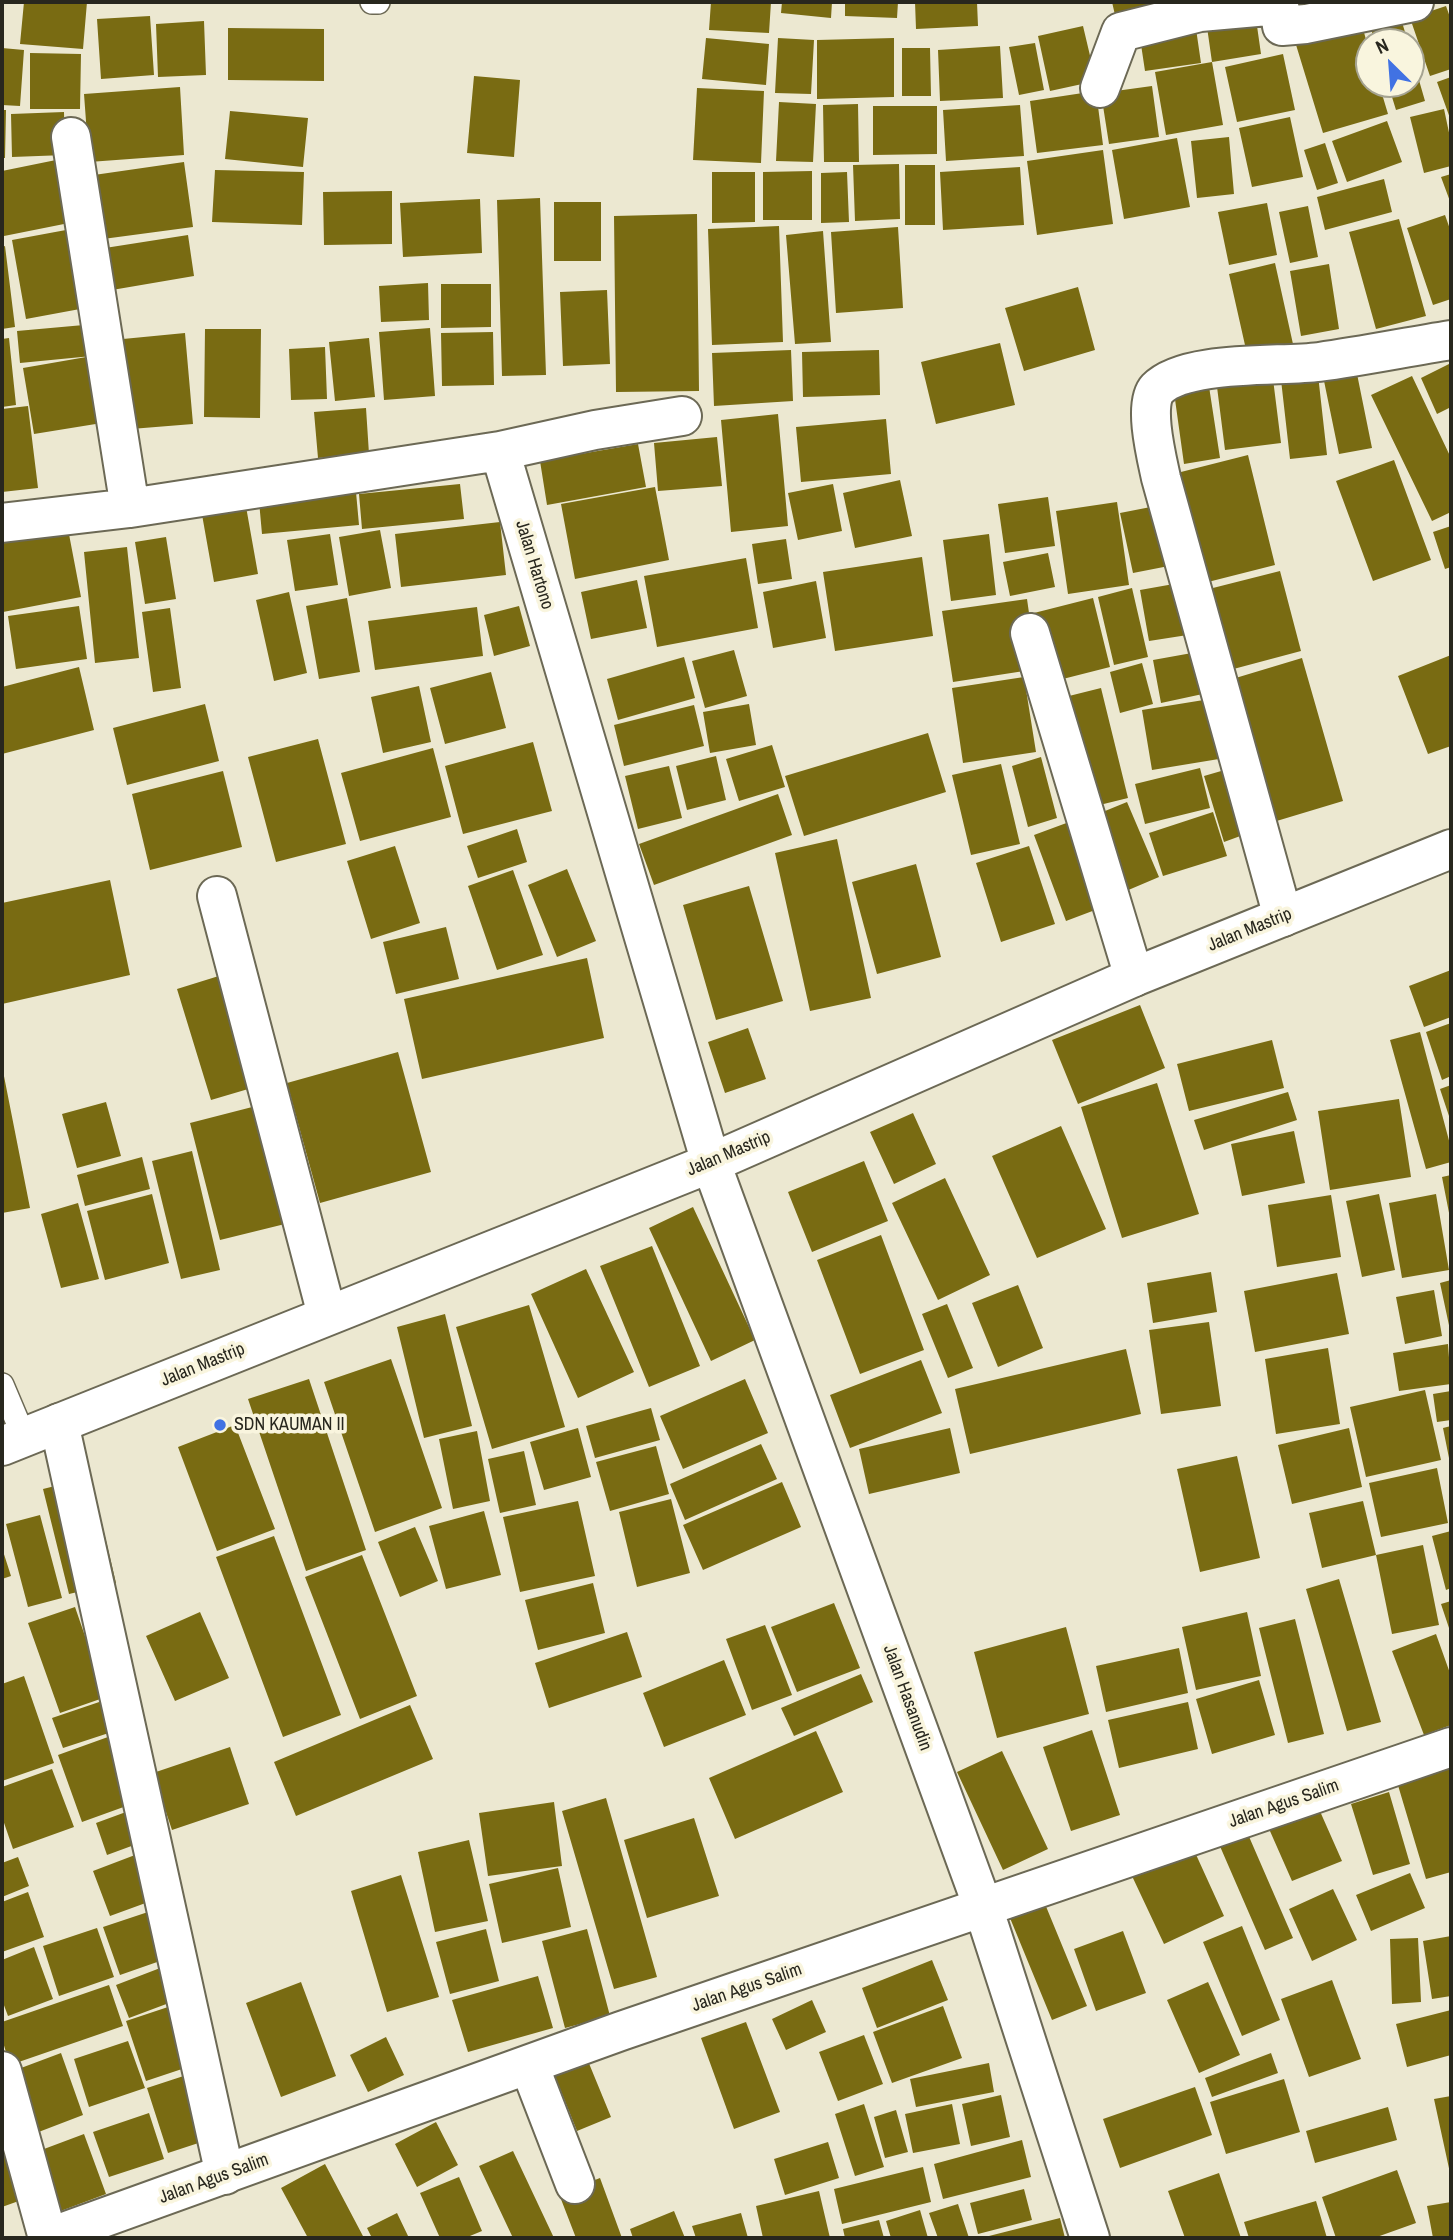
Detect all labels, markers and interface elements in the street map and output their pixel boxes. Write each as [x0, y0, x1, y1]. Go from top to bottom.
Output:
north arrow [1355, 28, 1425, 98]
text: N [1371, 32, 1393, 60]
street label: Jalan Hartono [510, 518, 558, 612]
street label: Jalan Mastrip [1205, 903, 1295, 957]
street label: Jalan Mastrip [684, 1127, 774, 1181]
street label: Jalan Mastrip [158, 1338, 248, 1392]
place label: SDN KAUMAN II [234, 1414, 345, 1436]
marker: SDN KAUMAN II [212, 1417, 228, 1433]
street label: Jalan Hasanudin [878, 1642, 936, 1754]
street label: Jalan Agus Salim [1226, 1775, 1342, 1833]
street label: Jalan Agus Salim [689, 1959, 805, 2017]
street label: Jalan Agus Salim [156, 2149, 272, 2209]

